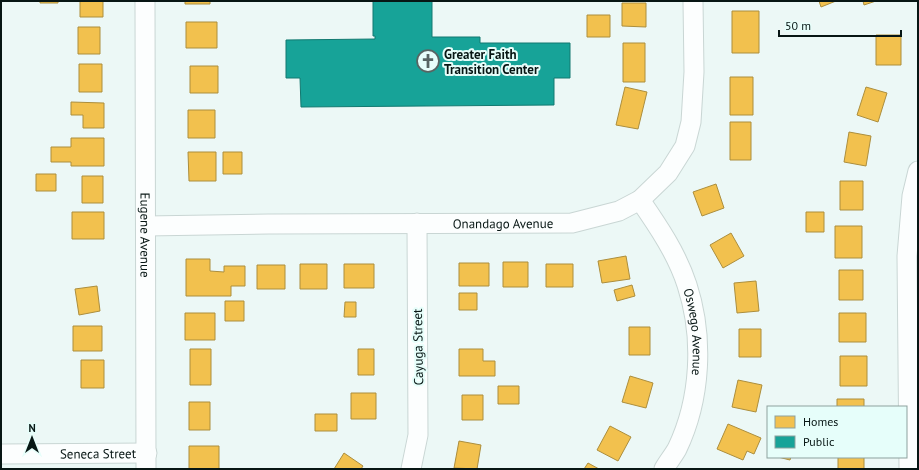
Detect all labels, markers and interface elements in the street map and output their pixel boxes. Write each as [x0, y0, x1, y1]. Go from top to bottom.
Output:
scale bar [779, 12, 901, 38]
text: 50 m [785, 18, 811, 33]
place label: Greater Faith Transition Center [444, 46, 539, 78]
church icon: Greater Faith Transition Center [415, 48, 441, 74]
street label: Eugene Avenue [137, 192, 154, 278]
street label: Onandago Avenue [453, 215, 553, 232]
street label: Oswego Avenue [680, 286, 706, 376]
street label: Cayuga Street [409, 308, 427, 386]
legend [767, 406, 907, 458]
text: Homes [803, 414, 838, 429]
north arrow [12, 418, 52, 458]
text: N [28, 421, 36, 435]
text: Public [803, 434, 835, 449]
street label: Seneca Street [60, 445, 137, 462]

